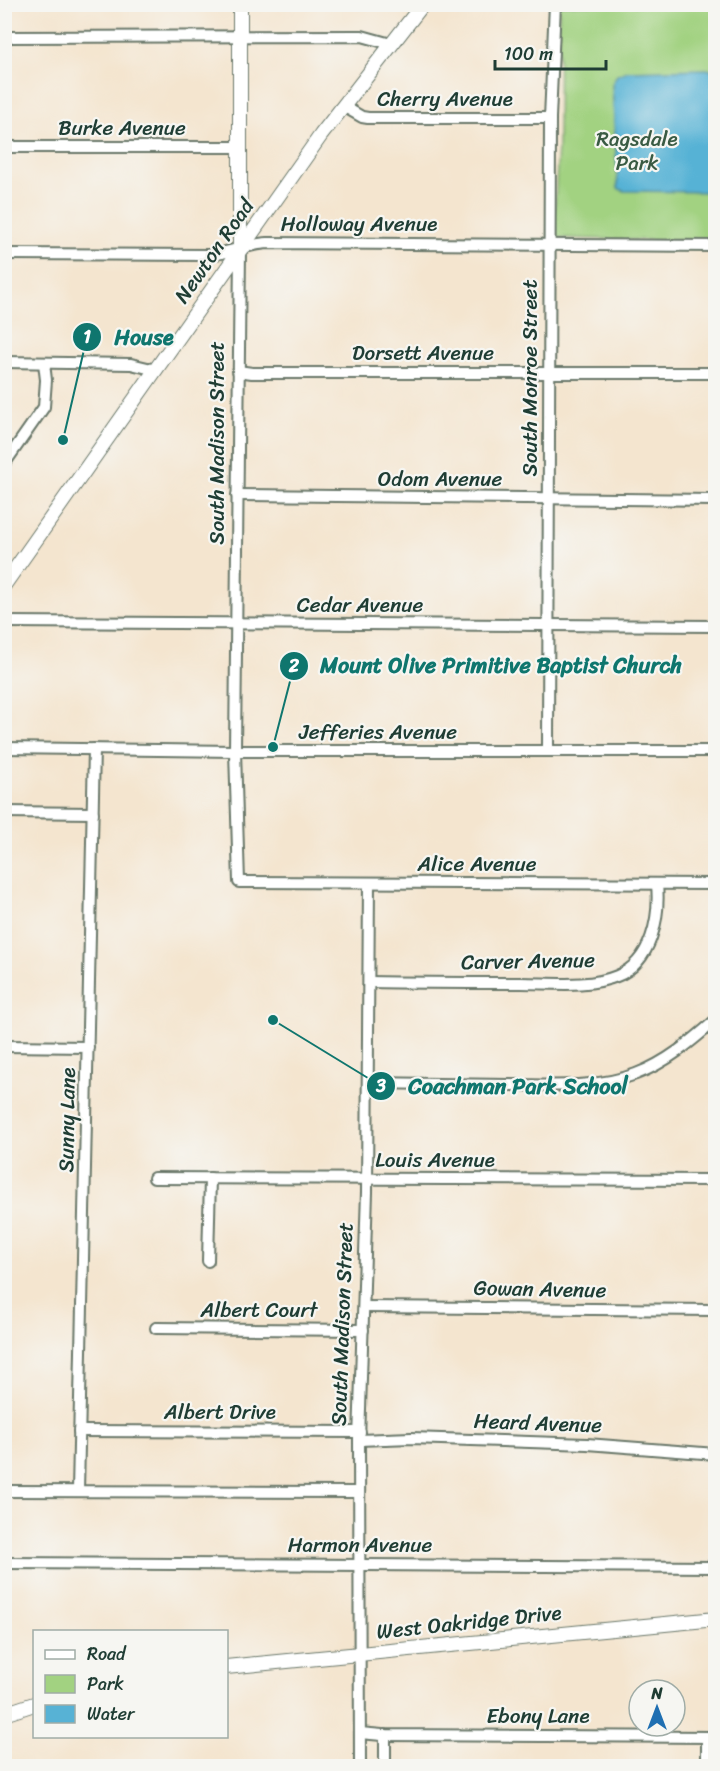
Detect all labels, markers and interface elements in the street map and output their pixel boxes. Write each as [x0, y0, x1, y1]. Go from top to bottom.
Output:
scale bar [495, 33, 606, 71]
text: 100 m [504, 38, 553, 70]
street label: Cherry Avenue [377, 80, 513, 118]
street label: Burke Avenue [58, 109, 186, 147]
park label: Ragsdale Park [596, 120, 678, 182]
street label: Newton Road [164, 189, 265, 312]
street label: Holloway Avenue [281, 205, 437, 243]
street label: South Monroe Street [511, 279, 549, 477]
callout: House [72, 317, 186, 357]
text: House [113, 318, 174, 357]
text: 1 [83, 321, 91, 353]
street label: Dorsett Avenue [352, 334, 494, 372]
street label: South Madison Street [198, 341, 236, 545]
street label: Odom Avenue [378, 460, 502, 498]
street label: Cedar Avenue [297, 586, 424, 624]
callout: Mount Olive Primitive Baptist Church [279, 646, 694, 686]
text: Mount Olive Primitive Baptist Church [319, 646, 682, 685]
text: 2 [288, 650, 300, 682]
street label: Jefferies Avenue [298, 713, 457, 751]
street label: Alice Avenue [416, 845, 537, 883]
street label: Carver Avenue [461, 941, 595, 981]
callout: Coachman Park School [366, 1066, 640, 1106]
street label: Sunny Lane [47, 1067, 87, 1173]
text: Coachman Park School [407, 1067, 629, 1106]
text: 3 [375, 1070, 386, 1102]
street label: Louis Avenue [375, 1141, 495, 1179]
street label: South Madison Street [319, 1222, 365, 1426]
street label: Gowan Avenue [473, 1269, 607, 1309]
street label: Albert Court [199, 1291, 319, 1329]
street label: Albert Drive [163, 1393, 276, 1431]
street label: Heard Avenue [473, 1402, 603, 1444]
street label: Harmon Avenue [288, 1526, 433, 1564]
street label: West Oakridge Drive [375, 1593, 563, 1651]
legend [33, 1630, 228, 1738]
text: Road [87, 1638, 127, 1670]
text: Park [87, 1668, 124, 1700]
north arrow [627, 1678, 687, 1738]
text: N [650, 1679, 663, 1708]
street label: Ebony Lane [486, 1697, 590, 1735]
text: Water [87, 1698, 136, 1730]

